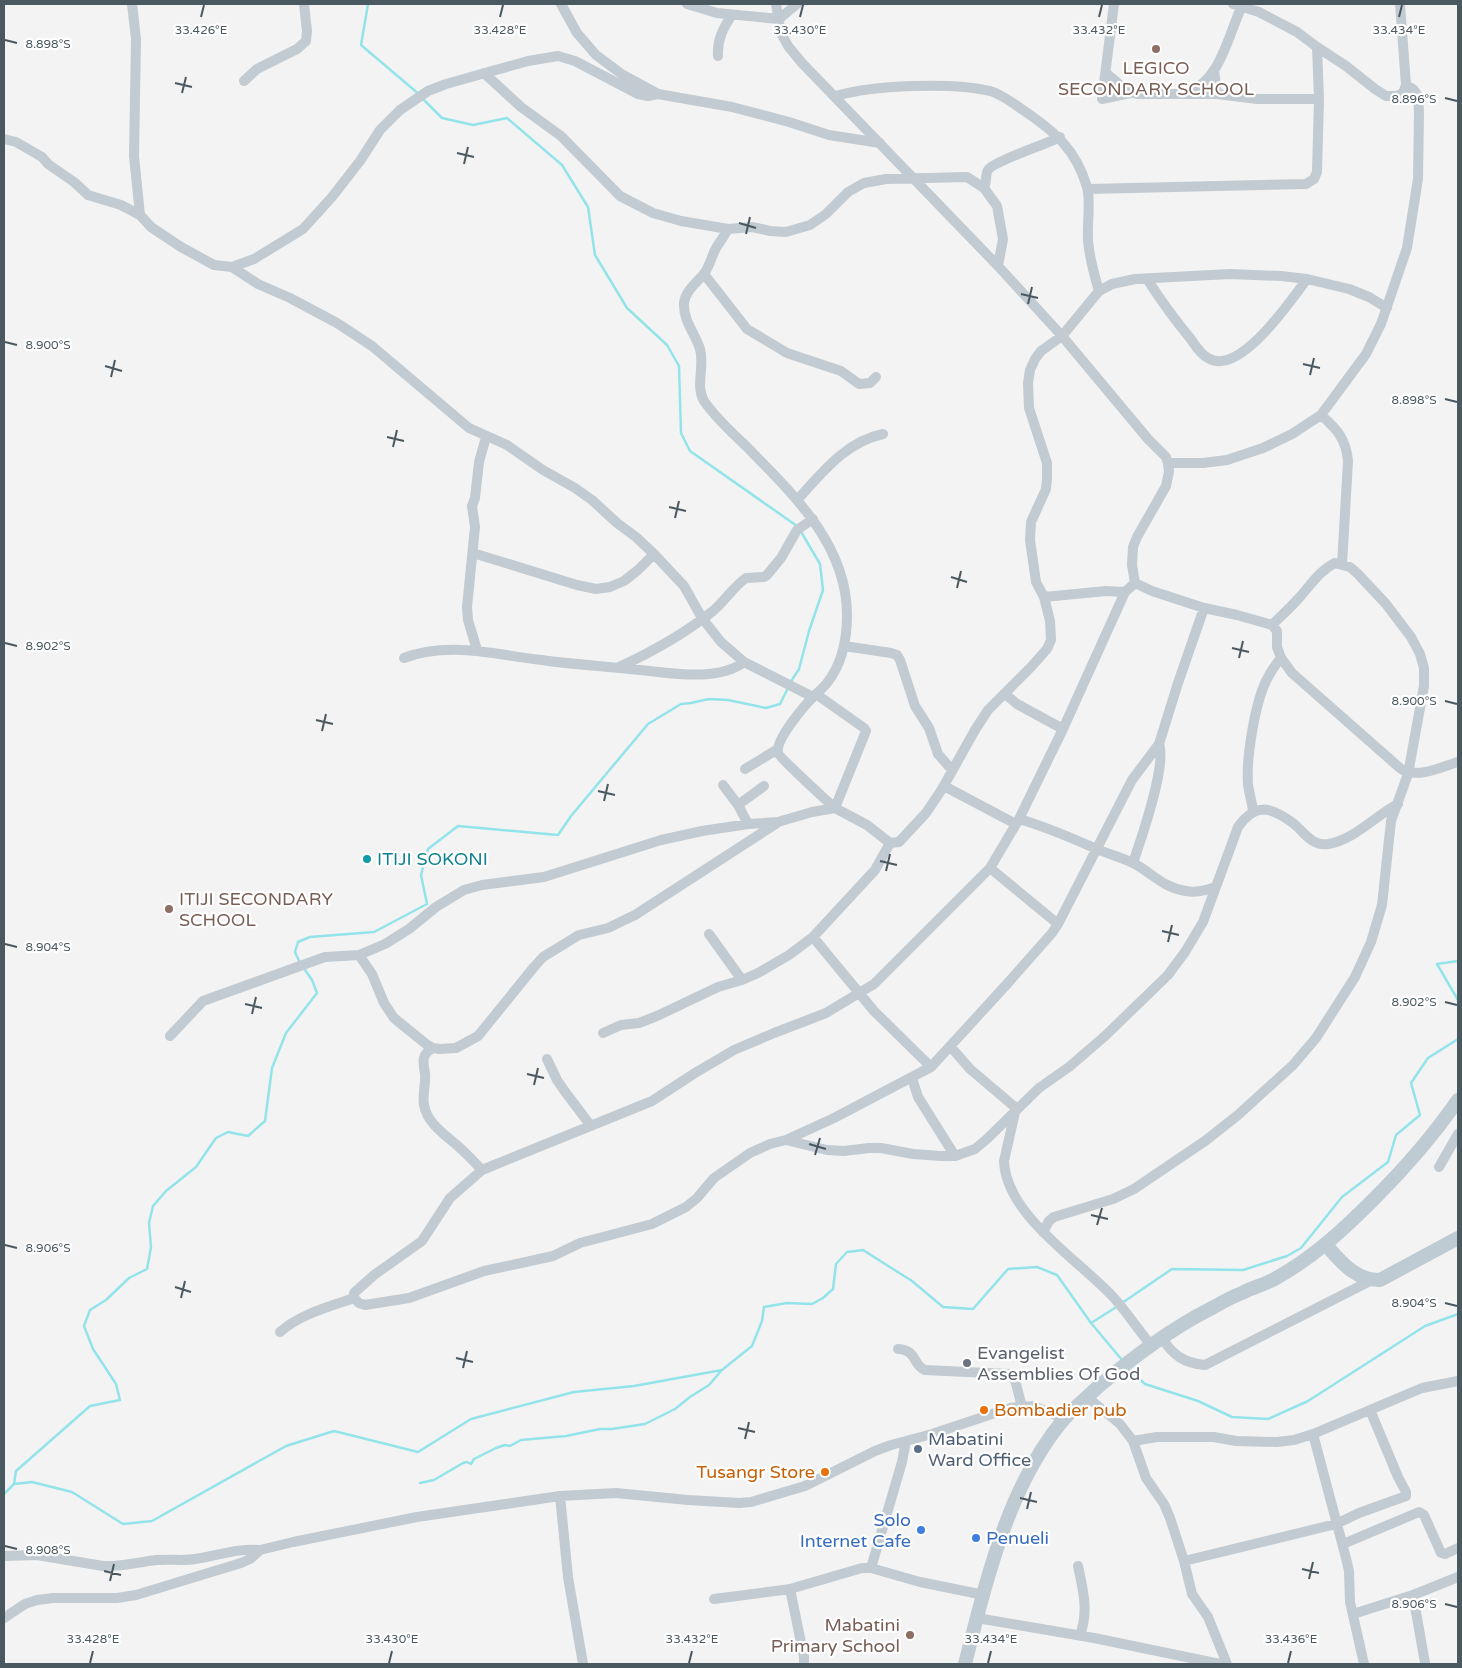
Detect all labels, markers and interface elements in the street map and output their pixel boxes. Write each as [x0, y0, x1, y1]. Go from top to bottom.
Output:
text: 33.426°E [175, 23, 228, 37]
text: 33.428°E [474, 23, 527, 37]
text: 33.430°E [774, 23, 827, 37]
text: 33.432°E [1073, 23, 1126, 37]
text: 33.434°E [1373, 23, 1426, 37]
text: 8.898°S [25, 37, 71, 51]
marker: LEGICO SECONDARY SCHOOL [1150, 43, 1162, 55]
place label: LEGICO SECONDARY SCHOOL [1058, 57, 1255, 100]
text: 8.896°S [1391, 92, 1437, 106]
text: 8.900°S [25, 338, 71, 352]
text: 8.898°S [1391, 393, 1437, 407]
text: 8.902°S [25, 639, 71, 653]
text: 8.900°S [1391, 694, 1437, 708]
place label: ITIJI SOKONI [377, 848, 488, 870]
marker: ITIJI SOKONI [361, 853, 373, 865]
place label: ITIJI SECONDARY SCHOOL [179, 888, 334, 931]
marker: ITIJI SECONDARY SCHOOL [163, 903, 175, 915]
text: 8.904°S [25, 940, 71, 954]
text: 8.902°S [1391, 995, 1437, 1009]
text: 8.906°S [25, 1241, 71, 1255]
text: 8.904°S [1391, 1296, 1437, 1310]
place label: Evangelist Assemblies Of God [977, 1342, 1140, 1385]
marker: Evangelist Assemblies Of God [961, 1357, 973, 1369]
place label: Bombadier pub [994, 1399, 1127, 1421]
marker: Bombadier pub [978, 1404, 990, 1416]
place label: Mabatini Ward Office [928, 1428, 1031, 1471]
marker: Mabatini Ward Office [912, 1443, 924, 1455]
place label: Tusangr Store [696, 1461, 815, 1483]
marker: Tusangr Store [819, 1466, 831, 1478]
place label: Solo Internet Cafe [800, 1509, 911, 1552]
marker: Solo Internet Cafe [915, 1524, 927, 1536]
place label: Penueli [986, 1527, 1049, 1549]
marker: Penueli [970, 1532, 982, 1544]
text: 8.908°S [25, 1543, 71, 1557]
text: 8.906°S [1391, 1597, 1437, 1611]
place label: Mabatini Primary School [771, 1614, 900, 1657]
marker: Mabatini Primary School [904, 1629, 916, 1641]
text: 33.428°E [67, 1632, 120, 1646]
text: 33.430°E [366, 1632, 419, 1646]
text: 33.432°E [666, 1632, 719, 1646]
text: 33.434°E [965, 1632, 1018, 1646]
text: 33.436°E [1265, 1632, 1318, 1646]

